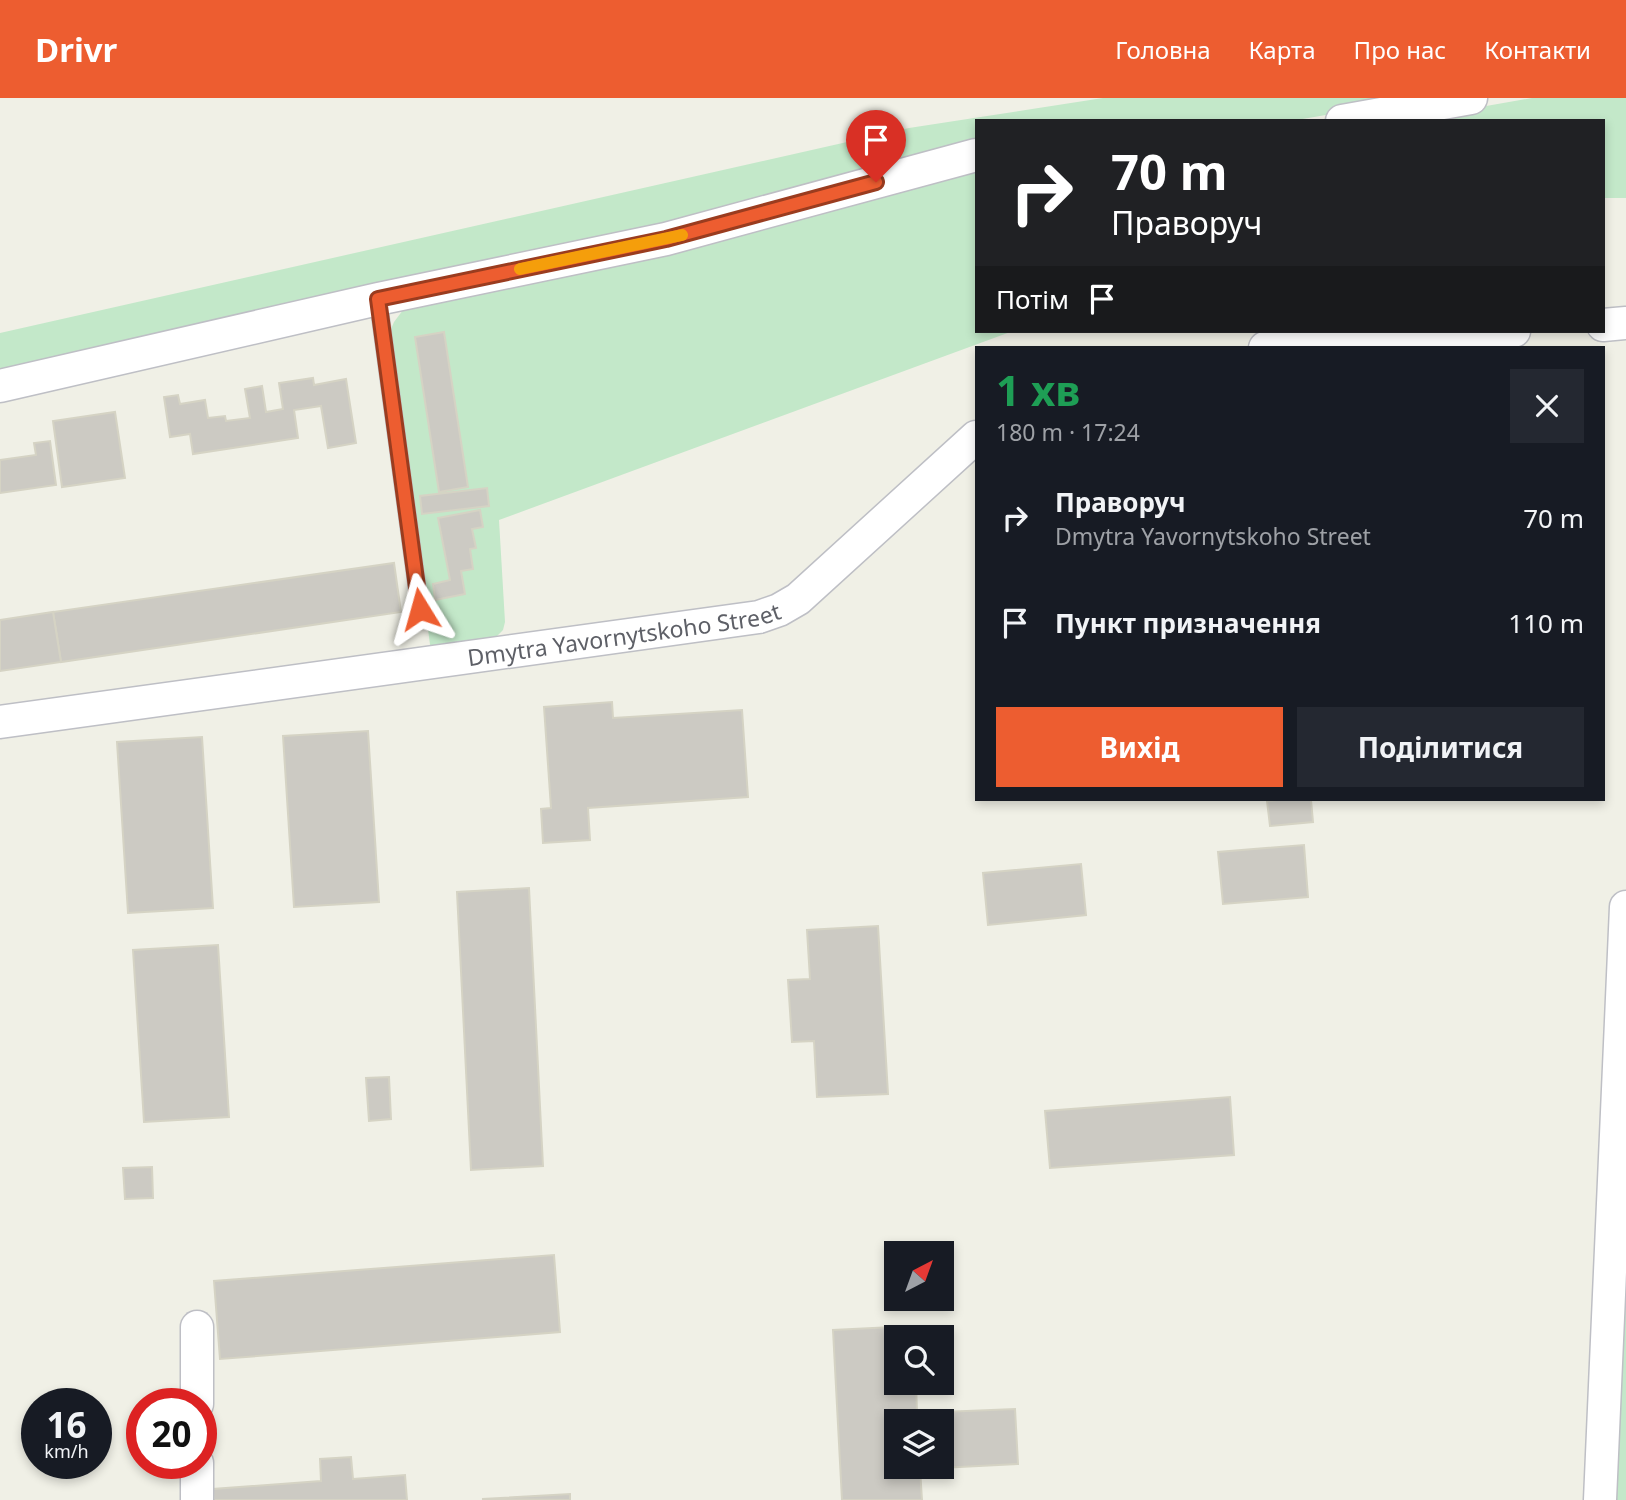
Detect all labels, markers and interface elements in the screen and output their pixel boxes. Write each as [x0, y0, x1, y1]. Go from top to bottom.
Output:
text: Drivr [35, 27, 117, 72]
text: Головна [1115, 33, 1211, 66]
text: Карта [1249, 33, 1316, 66]
text: Про нас [1354, 33, 1446, 66]
text: Контакти [1484, 33, 1591, 66]
pin [846, 110, 906, 182]
icon: arrive [857, 121, 895, 159]
text: 70 m [1111, 138, 1228, 204]
icon: right [996, 147, 1087, 238]
text: Праворуч [1111, 201, 1262, 244]
icon: arrive [1083, 280, 1121, 318]
text: Потім [996, 281, 1069, 317]
text: 1 хв [996, 361, 1080, 418]
button: close [1510, 369, 1584, 443]
text: 180 m · 17:24 [996, 416, 1140, 448]
text: Праворуч [1055, 484, 1186, 520]
icon: right [996, 499, 1034, 537]
text: 70 m [1523, 500, 1584, 536]
text: Dmytra Yavornytskoho Street [1055, 520, 1371, 552]
position arrow [383, 572, 457, 646]
street label: Dmytra Yavornytskoho Street [465, 595, 785, 673]
icon: arrive [996, 604, 1034, 642]
text: Пункт призначення [1055, 605, 1321, 641]
text: 110 m [1508, 605, 1584, 641]
button: Вихід [996, 707, 1283, 787]
button: Поділитися [1297, 707, 1584, 787]
north arrow [884, 1241, 954, 1311]
map controls [884, 1241, 954, 1479]
button: search [884, 1325, 954, 1395]
speed limit sign: 20 [126, 1388, 217, 1479]
text: 16 [46, 1401, 87, 1448]
button: layers [884, 1409, 954, 1479]
text: km/h [44, 1439, 89, 1463]

